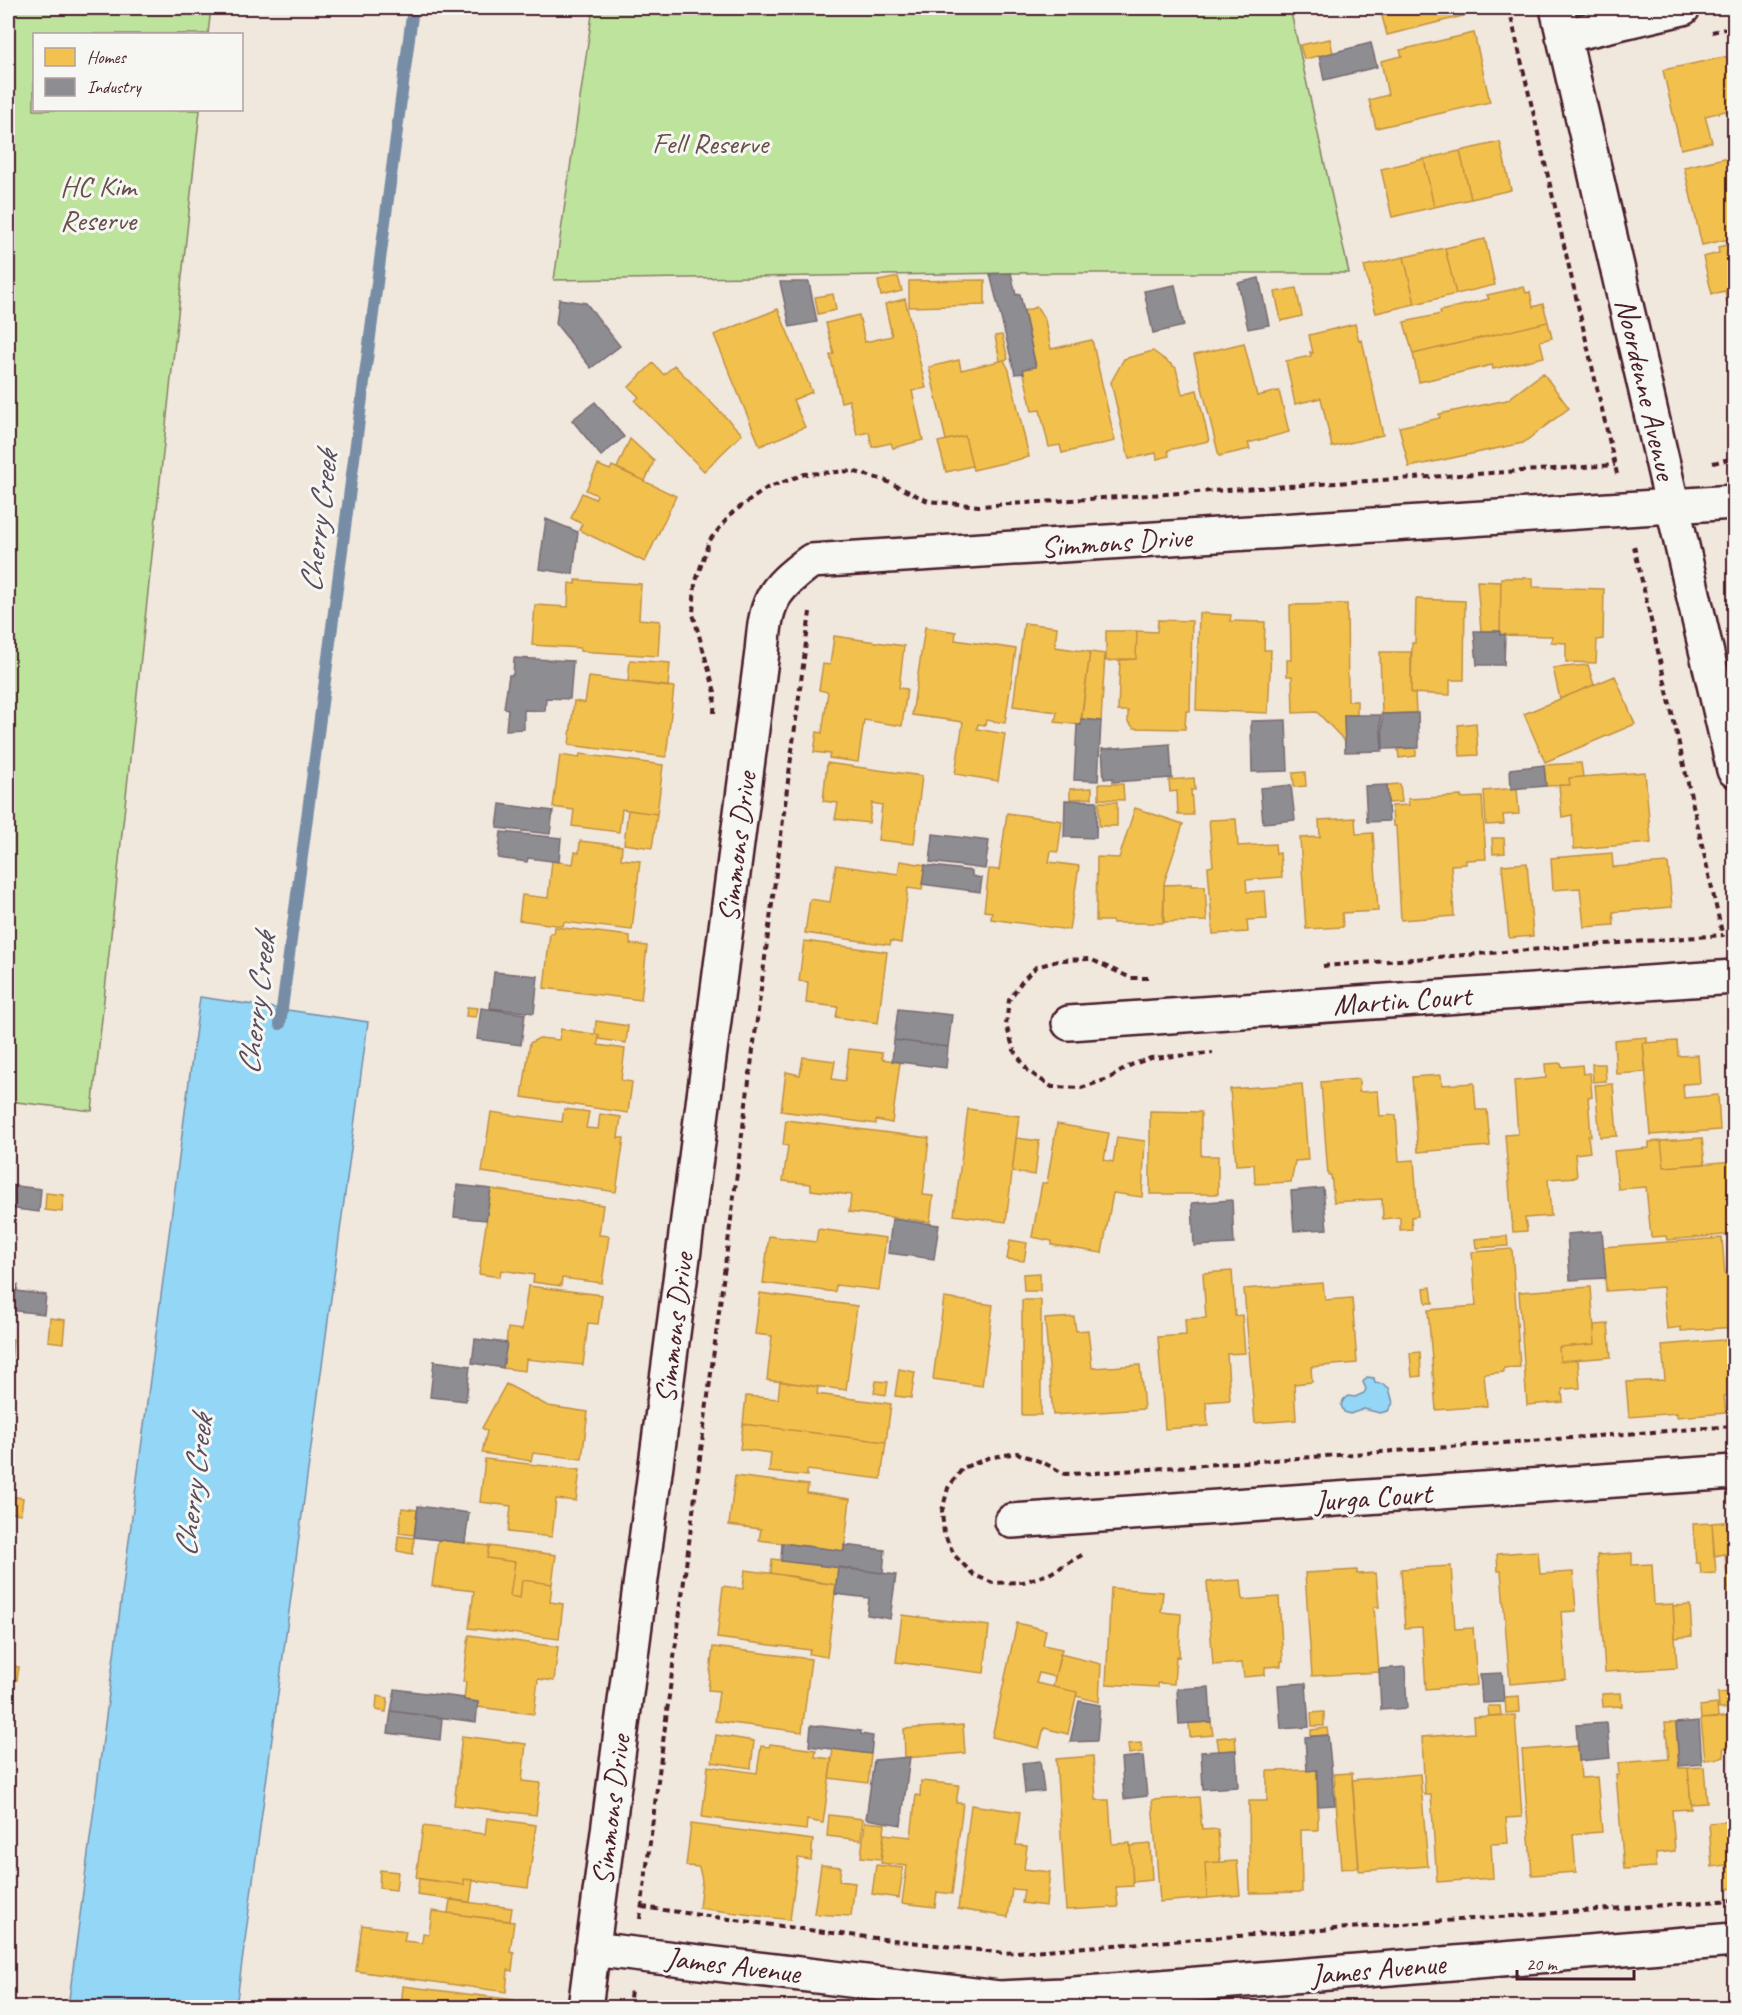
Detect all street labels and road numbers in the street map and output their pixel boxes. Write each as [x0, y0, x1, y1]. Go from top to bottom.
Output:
street label: Noordenne Avenue [1607, 295, 1686, 485]
street label: Simmons Drive [1039, 518, 1195, 566]
street label: Simmons Drive [709, 768, 765, 924]
street label: Martin Court [1332, 976, 1475, 1024]
street label: Simmons Drive [646, 1249, 702, 1405]
street label: Jurga Court [1311, 1474, 1436, 1520]
street label: Simmons Drive [583, 1731, 639, 1887]
street label: James Avenue [662, 1938, 804, 1992]
street label: James Avenue [1307, 1944, 1449, 1994]

